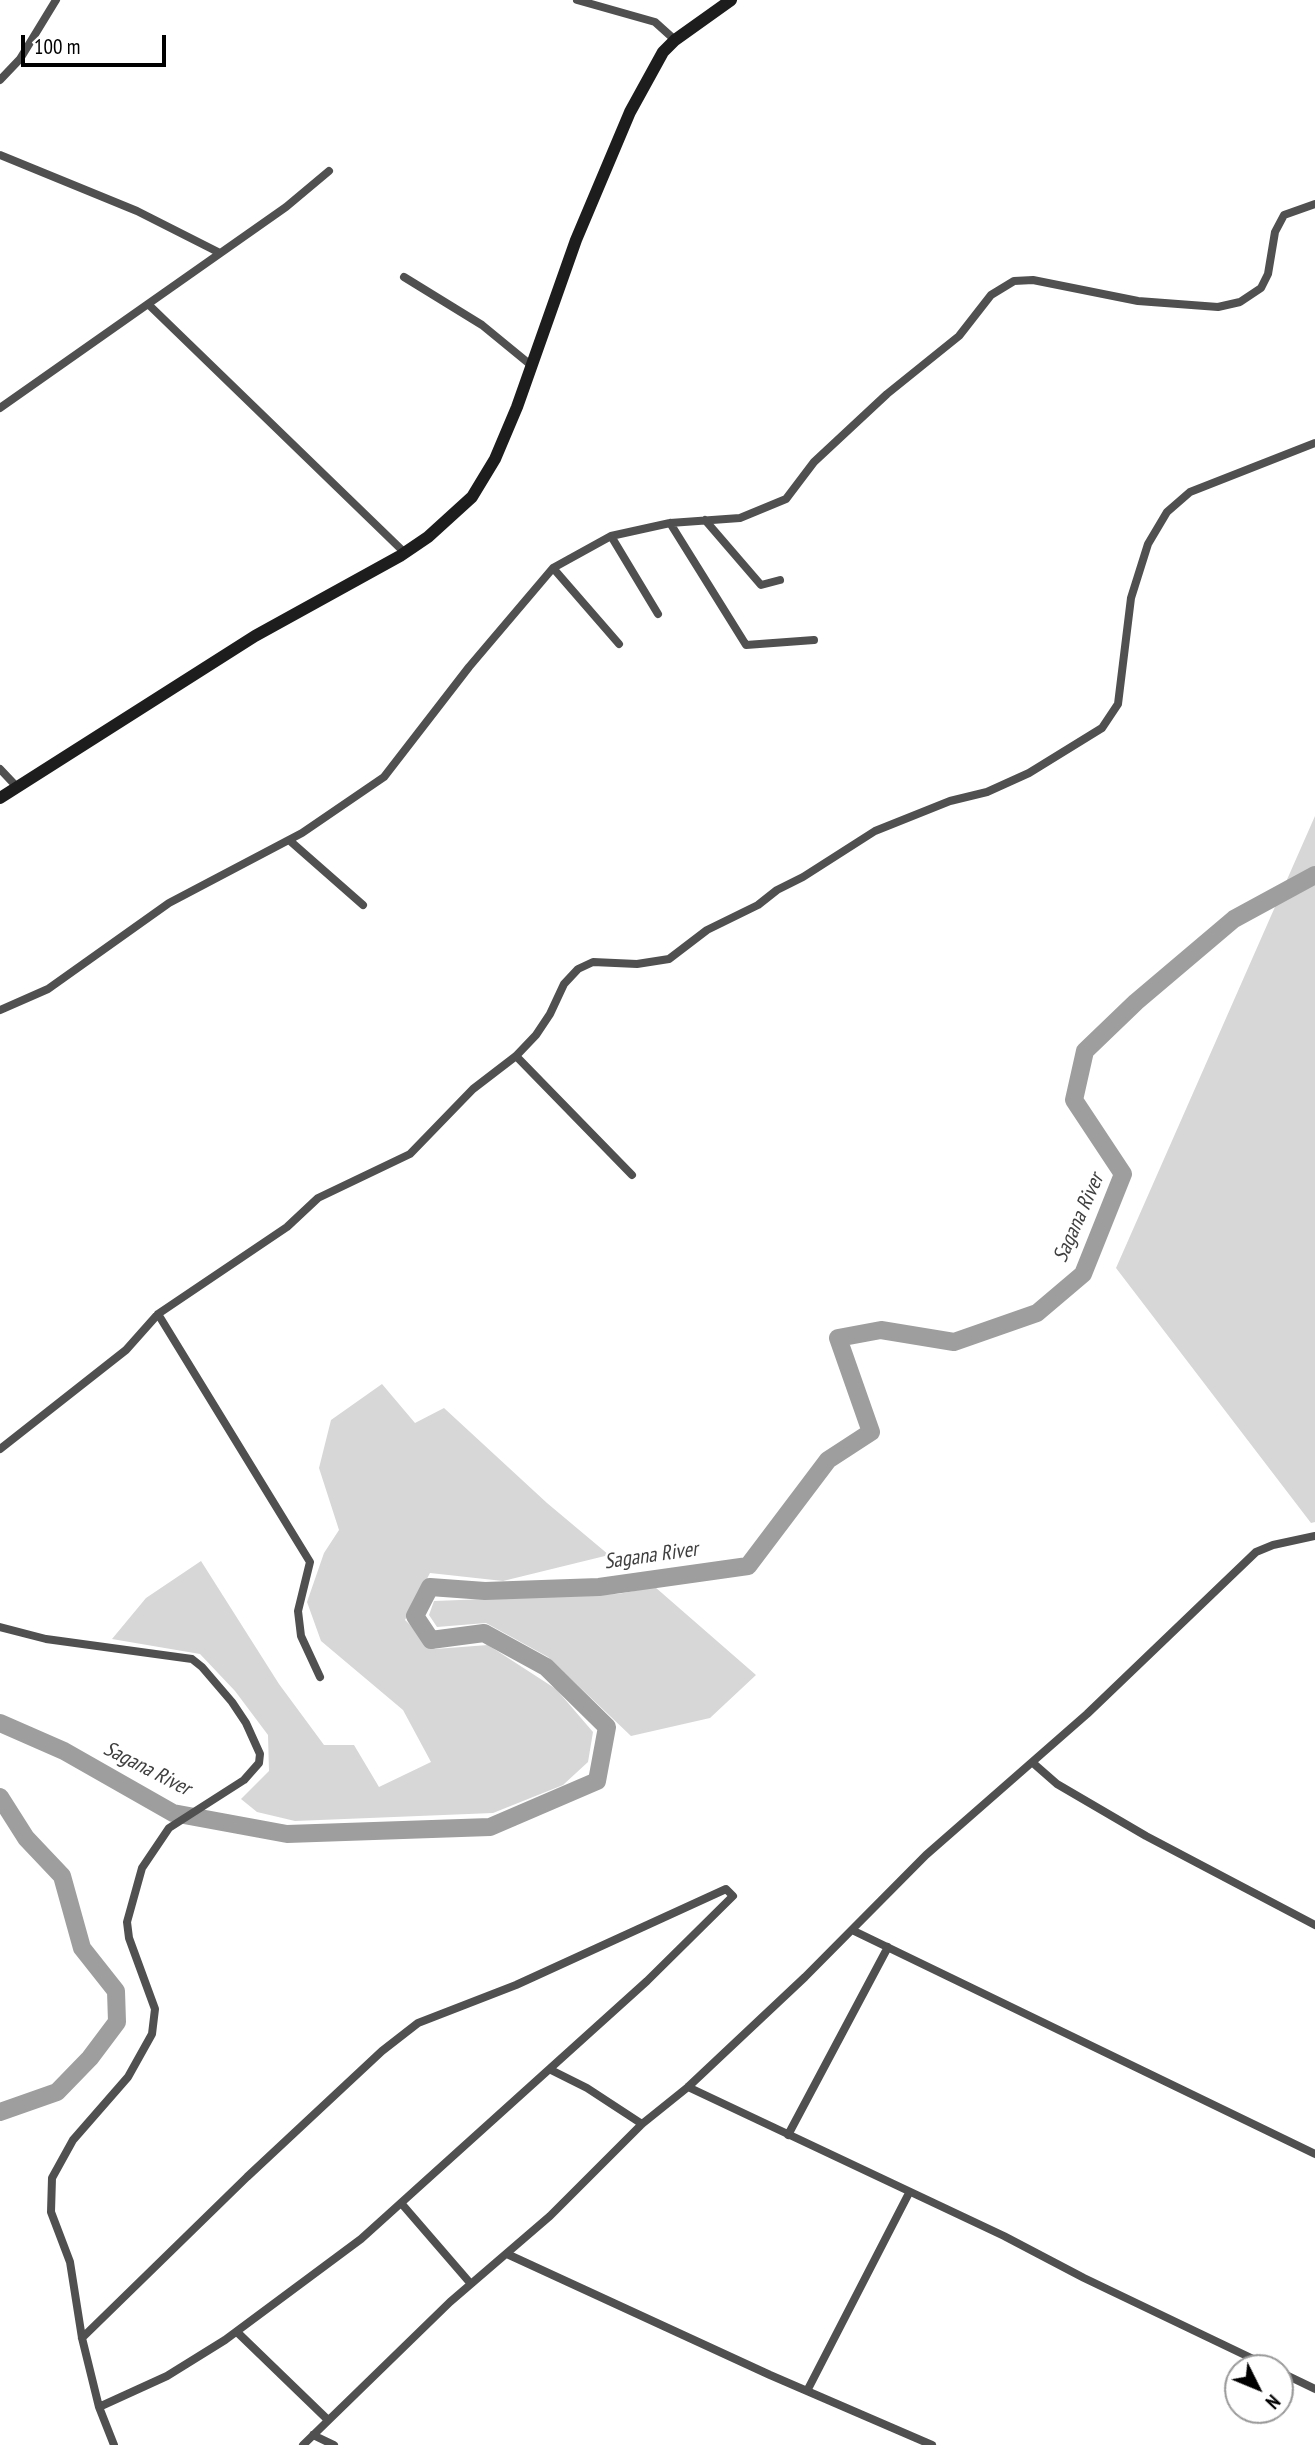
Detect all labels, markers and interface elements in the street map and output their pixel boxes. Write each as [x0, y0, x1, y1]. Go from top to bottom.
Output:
scale bar [24, 21, 170, 65]
text: 100 m [34, 33, 80, 60]
water label: Sagana River [1048, 1170, 1110, 1266]
water label: Sagana River [603, 1537, 699, 1575]
water label: Sagana River [99, 1736, 195, 1802]
north arrow [1224, 2354, 1294, 2424]
text: N [1261, 2390, 1285, 2414]

